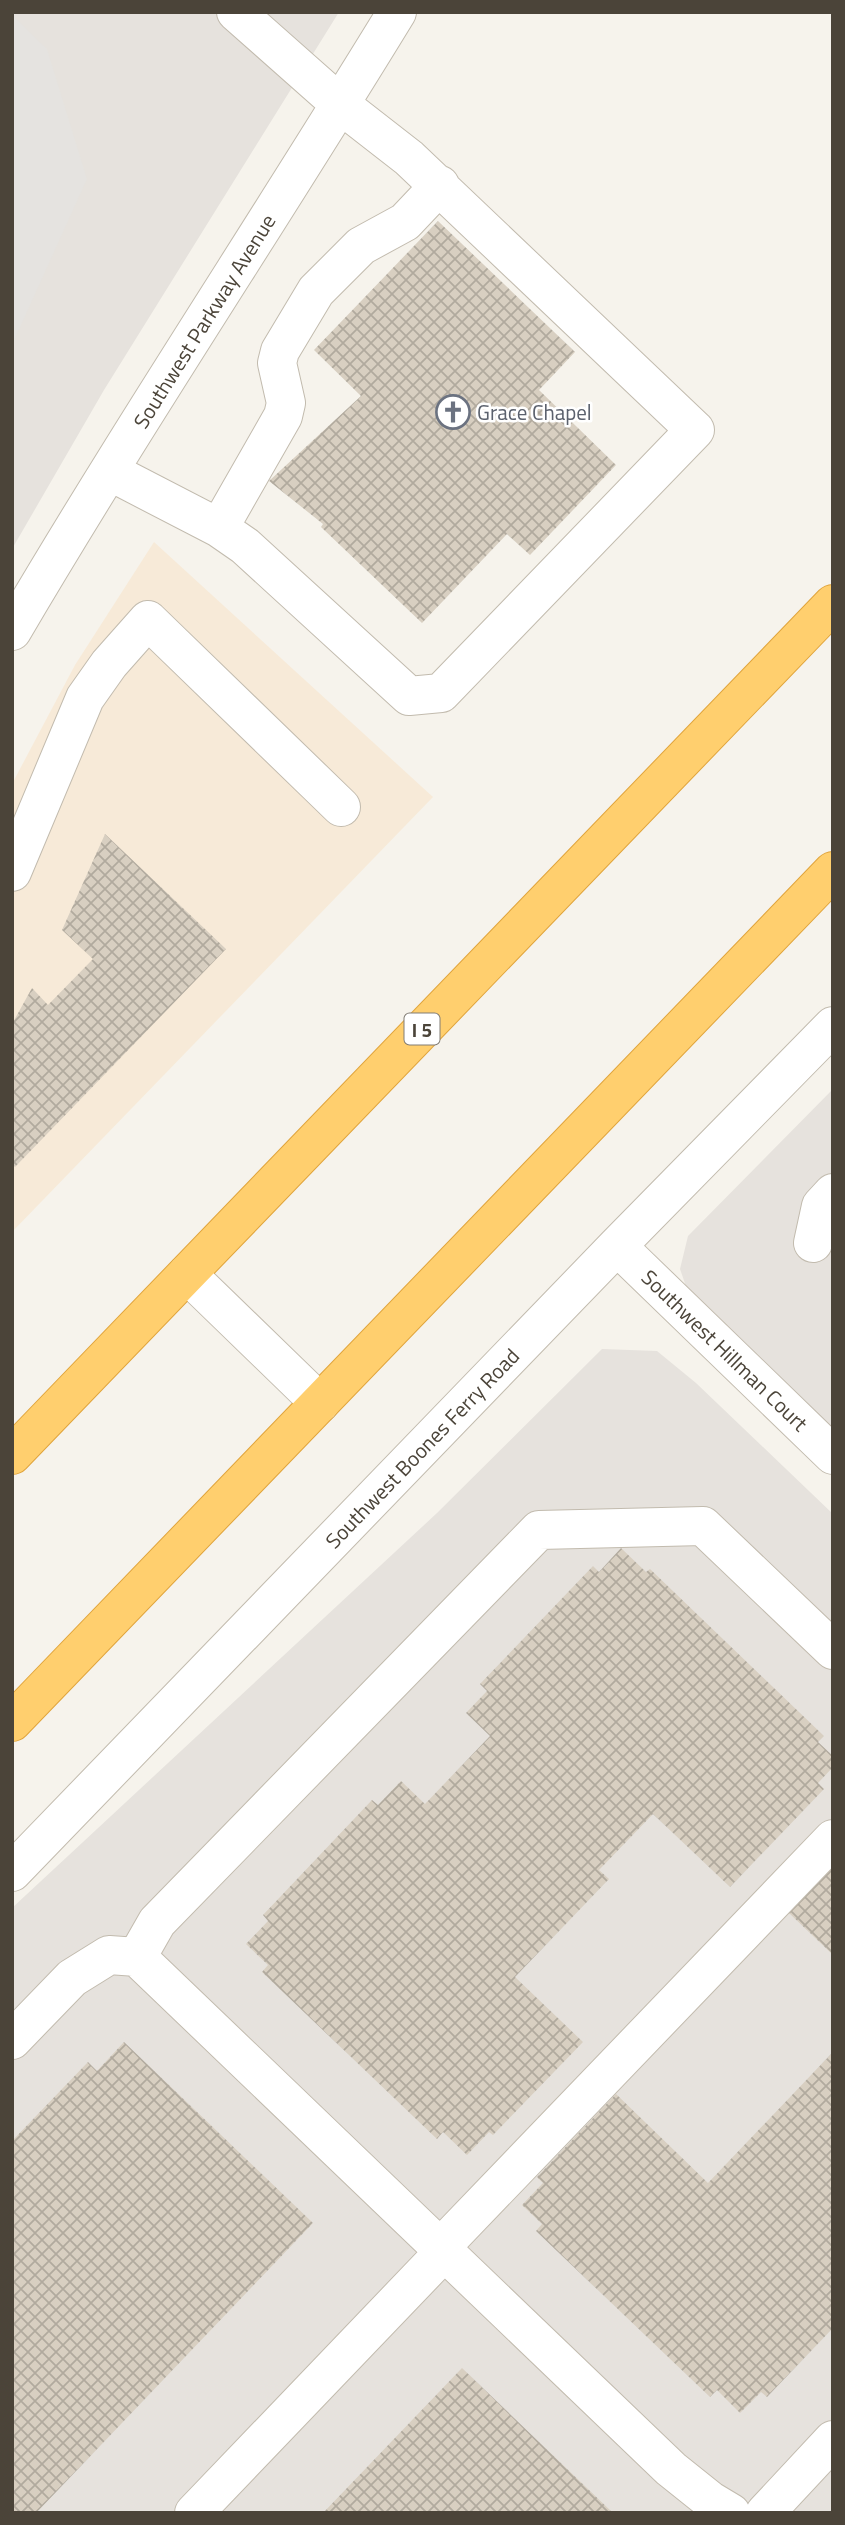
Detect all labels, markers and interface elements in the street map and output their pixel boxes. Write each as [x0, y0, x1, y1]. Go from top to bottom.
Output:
street label: Southwest Parkway Avenue [125, 208, 283, 434]
church icon: Grace Chapel [434, 393, 472, 431]
place label: Grace Chapel [477, 396, 592, 428]
road number: I 5 [404, 1014, 440, 1044]
street label: Southwest Hillman Court [634, 1262, 816, 1439]
street label: Southwest Boones Ferry Road [317, 1341, 527, 1555]

